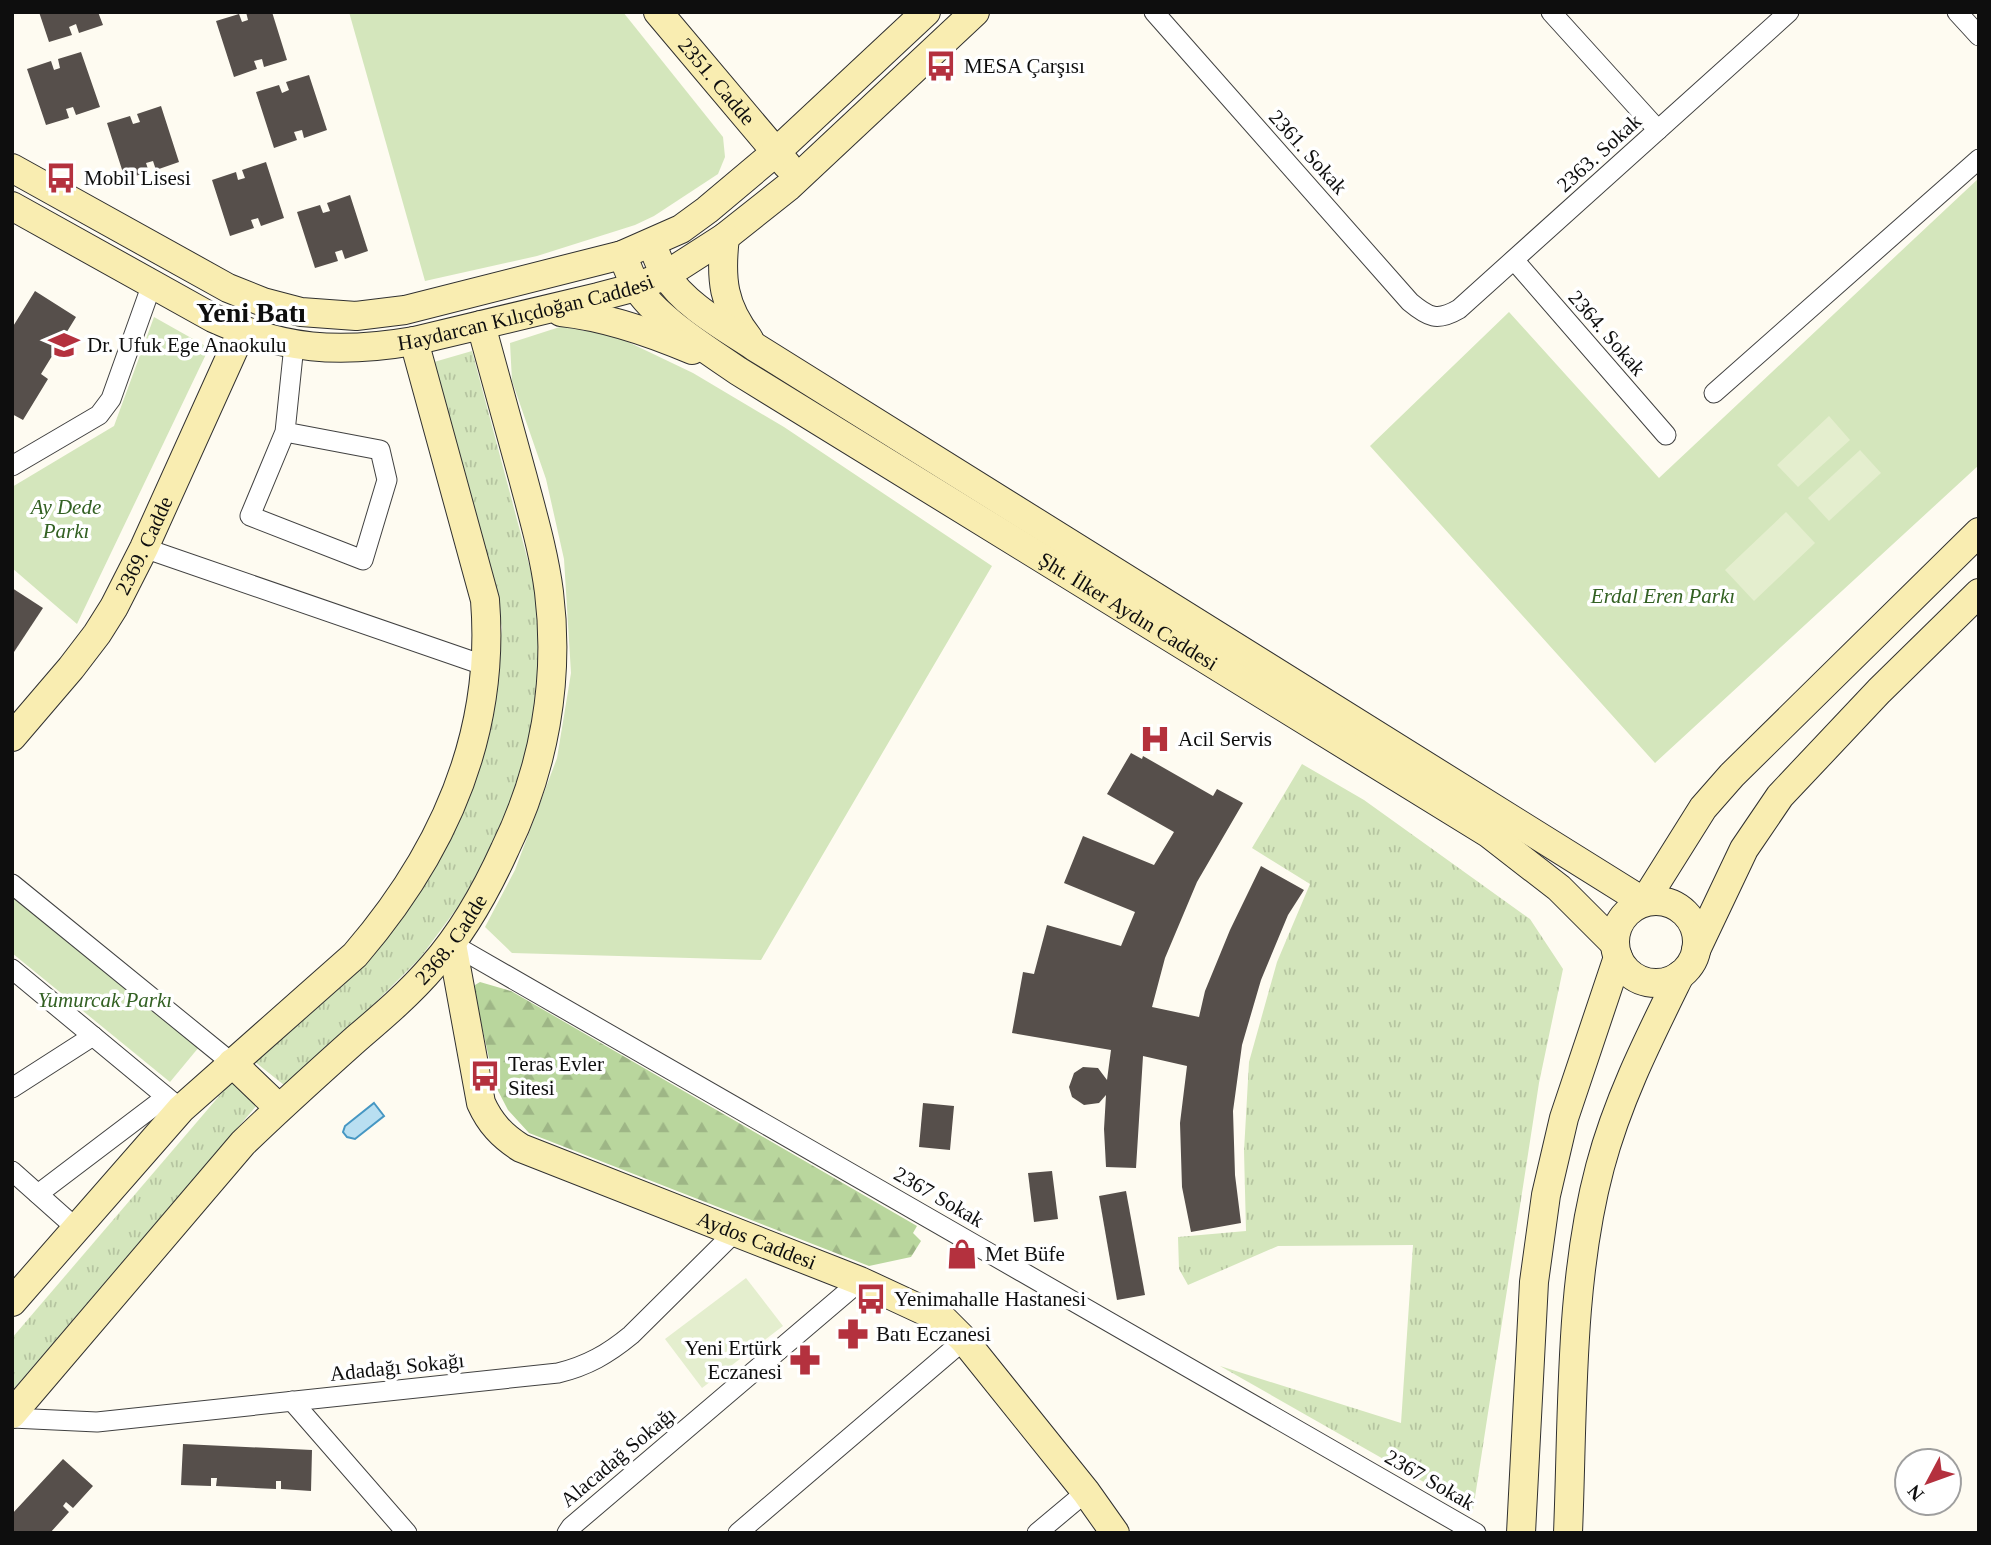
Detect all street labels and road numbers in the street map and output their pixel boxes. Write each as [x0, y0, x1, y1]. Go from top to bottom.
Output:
street label: 2351. Cadde [673, 33, 760, 130]
street label: 2361. Sokak [1264, 105, 1352, 199]
street label: 2363. Sokak [1552, 109, 1646, 197]
street label: Haydarcan Kılıçdoğan Caddesi [396, 269, 657, 355]
street label: 2364. Sokak [1564, 286, 1651, 381]
street label: 2369. Cadde [110, 493, 178, 599]
street label: Şht. İlker Aydın Caddesi [1034, 547, 1222, 676]
street label: 2368. Cadde [410, 890, 492, 990]
street label: 2367 Sokak [890, 1162, 989, 1233]
street label: Aydos Caddesi [694, 1206, 820, 1275]
street label: Adadağı Sokağı [329, 1348, 465, 1386]
street label: Alacadağ Sokağı [556, 1402, 681, 1512]
street label: 2367 Sokak [1381, 1445, 1480, 1516]

